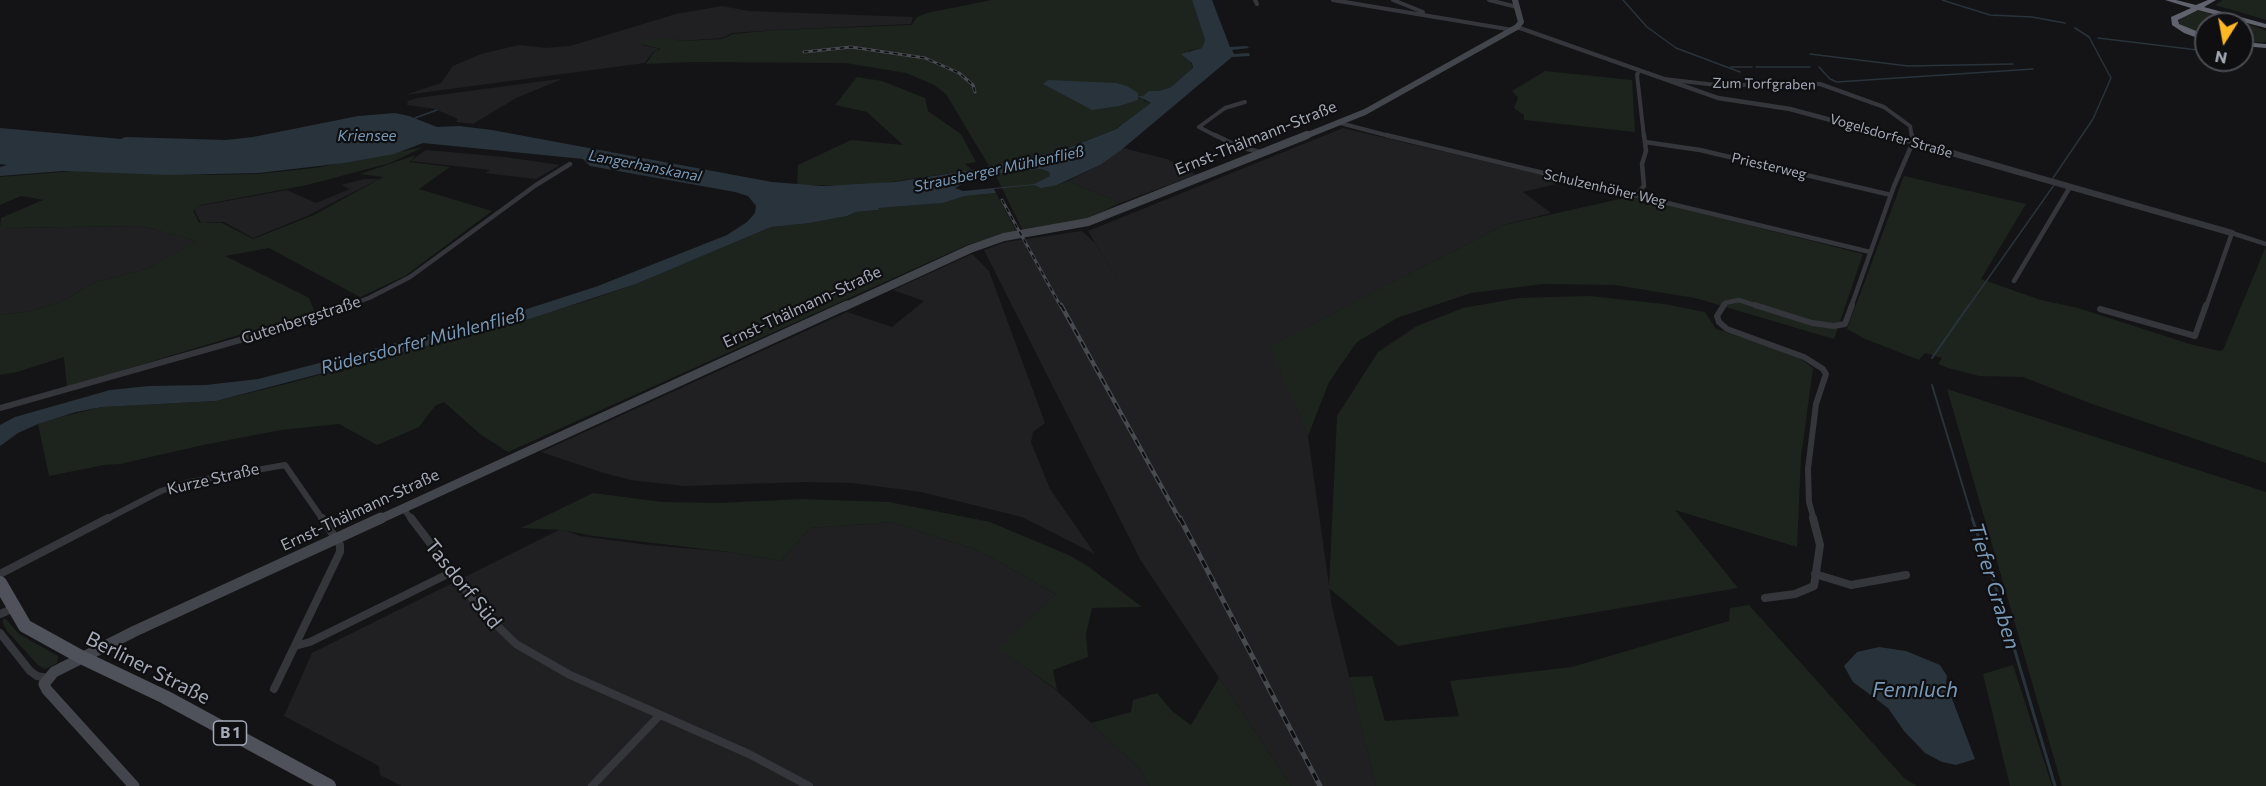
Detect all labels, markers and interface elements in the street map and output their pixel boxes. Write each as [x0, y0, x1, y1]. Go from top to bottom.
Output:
north arrow [2194, 12, 2254, 72]
text: N [2213, 48, 2229, 69]
street label: Zum Torfgraben [1712, 75, 1816, 93]
street label: Ernst-Thälmann-Straße [1172, 97, 1340, 179]
street label: Vogelsdorfer Straße [1828, 110, 1954, 162]
water label: Kriensee [337, 127, 397, 145]
water label: Strausberger Mühlenfließ [912, 142, 1086, 196]
water label: Langerhanskanal [587, 146, 703, 186]
street label: Priesterweg [1730, 149, 1808, 183]
street label: Schulzenhöher Weg [1542, 166, 1668, 210]
street label: Ernst-Thälmann-Straße [720, 262, 884, 352]
street label: Gutenbergstraße [239, 292, 363, 348]
water label: Rüdersdorfer Mühlenfließ [318, 303, 528, 379]
street label: Kurze Straße [165, 459, 261, 499]
street label: Ernst-Thälmann-Straße [278, 465, 442, 555]
water label: Tiefer Graben [1963, 520, 2025, 652]
street label: Tasdorf Süd [420, 534, 506, 634]
street label: Berliner Straße [82, 626, 214, 710]
water label: Fennluch [1872, 677, 1958, 703]
road number: B 1 [214, 721, 246, 745]

